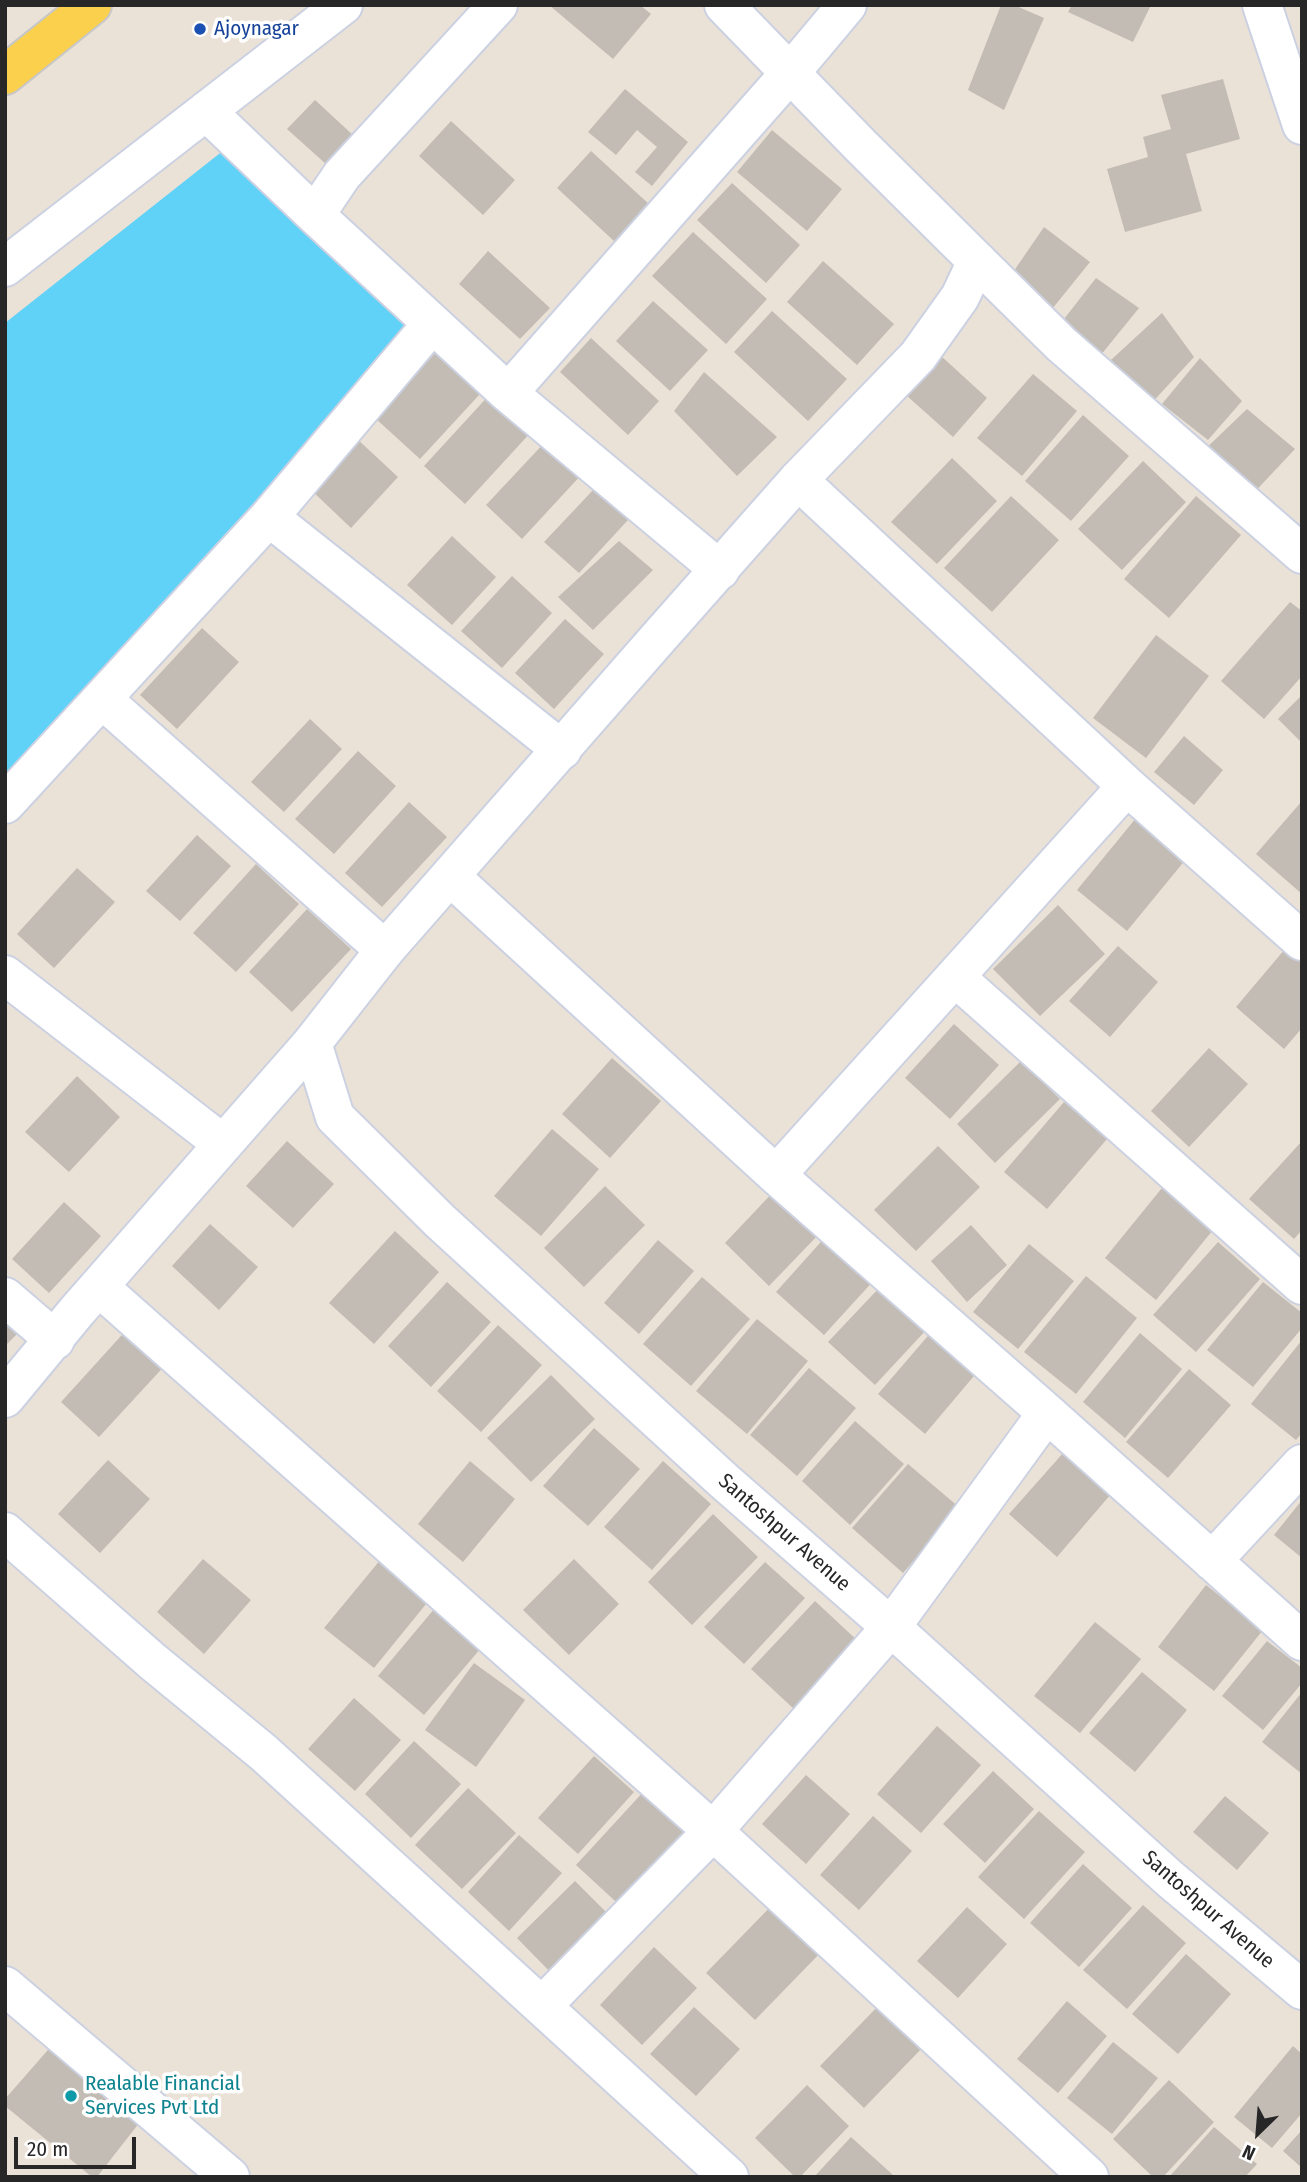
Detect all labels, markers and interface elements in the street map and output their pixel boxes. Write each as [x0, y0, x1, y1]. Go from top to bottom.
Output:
place label: Ajoynagar [214, 16, 299, 42]
marker: Ajoynagar [192, 21, 208, 37]
street label: Santoshpur Avenue [713, 1469, 855, 1597]
street label: Santoshpur Avenue [1137, 1846, 1279, 1974]
place label: Realable Financial Services Pvt Ltd [85, 2071, 240, 2121]
marker: Realable Financial Services Pvt Ltd [63, 2088, 79, 2104]
north arrow [1223, 2098, 1293, 2168]
scale bar [18, 2122, 140, 2166]
text: 20 m [27, 2136, 68, 2162]
text: N [1239, 2140, 1259, 2165]

